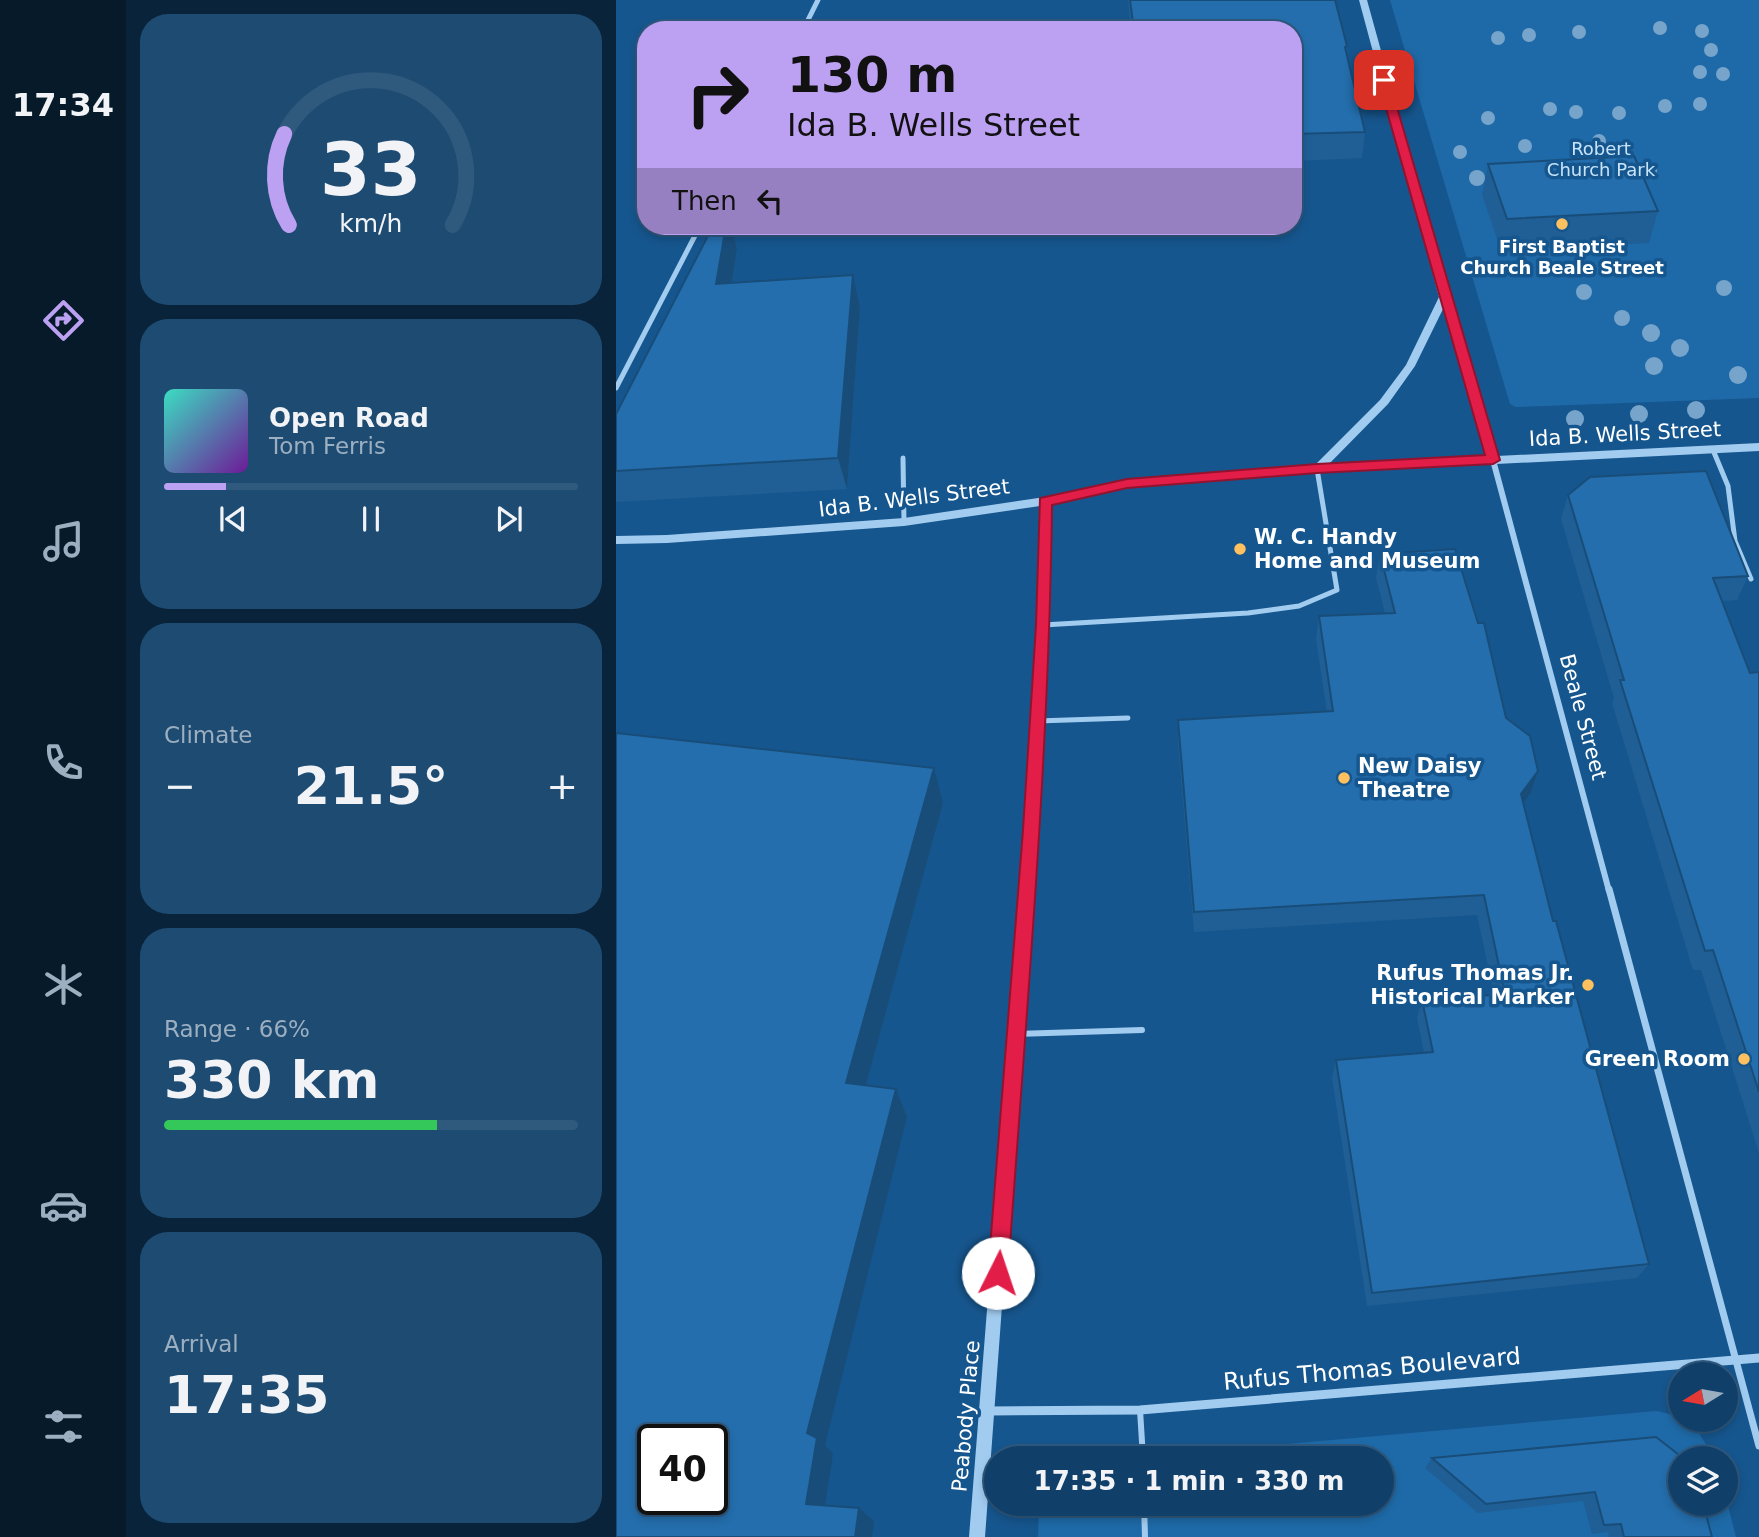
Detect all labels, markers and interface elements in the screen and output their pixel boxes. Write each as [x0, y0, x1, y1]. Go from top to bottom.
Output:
text: 130 m [787, 47, 957, 104]
icon: right [672, 49, 763, 140]
pin [1354, 50, 1414, 110]
icon: arrive [1365, 61, 1403, 99]
text: 17:34 [12, 86, 114, 124]
text: Ida B. Wells Street [787, 106, 1080, 144]
text: 33 [320, 128, 422, 213]
park label: Robert Church Park [1547, 138, 1656, 180]
icon: left [751, 182, 789, 220]
text: Then [672, 186, 737, 216]
text: km/h [339, 209, 403, 238]
marker: First Baptist Church Beale Street [1554, 216, 1570, 232]
place label: First Baptist Church Beale Street [1460, 236, 1664, 278]
icon: directions [39, 296, 88, 345]
text: Open Road [269, 403, 429, 433]
street label: Ida B. Wells Street [1528, 417, 1722, 451]
text: Tom Ferris [269, 433, 386, 459]
street label: Ida B. Wells Street [817, 474, 1011, 522]
icon: previous [214, 500, 252, 538]
icon: pause [352, 500, 390, 538]
icon: next [490, 500, 528, 538]
icon: music [39, 517, 88, 566]
place label: W. C. Handy Home and Museum [1254, 525, 1480, 573]
marker: W. C. Handy Home and Museum [1232, 541, 1248, 557]
street label: Beale Street [1555, 651, 1611, 783]
text: Climate [164, 722, 253, 748]
icon: phone [39, 738, 88, 787]
place label: New Daisy Theatre [1358, 754, 1482, 802]
text: 21.5° [294, 756, 448, 816]
text: − [164, 764, 196, 808]
text: + [546, 764, 578, 808]
marker: New Daisy Theatre [1336, 770, 1352, 786]
icon: climate [39, 960, 88, 1009]
place label: Rufus Thomas Jr. Historical Marker [1370, 961, 1575, 1009]
marker: Rufus Thomas Jr. Historical Marker [1580, 977, 1596, 993]
text: Range · 66% [164, 1016, 310, 1042]
place label: Green Room [1585, 1047, 1730, 1071]
text: 330 km [164, 1050, 379, 1110]
marker: Green Room [1736, 1051, 1752, 1067]
icon: car [39, 1181, 88, 1230]
position arrow [961, 1236, 1035, 1310]
text: Arrival [164, 1331, 239, 1357]
street label: Peabody Place [947, 1339, 985, 1493]
street label: Rufus Thomas Boulevard [1222, 1342, 1522, 1396]
north arrow [1668, 1362, 1738, 1432]
map controls [1668, 1362, 1738, 1516]
text: 17:35 [164, 1365, 330, 1425]
icon: filters [39, 1402, 88, 1451]
speed limit sign: 40 [637, 1424, 728, 1515]
button: layers [1668, 1446, 1738, 1516]
text: 17:35 · 1 min · 330 m [1034, 1466, 1344, 1496]

